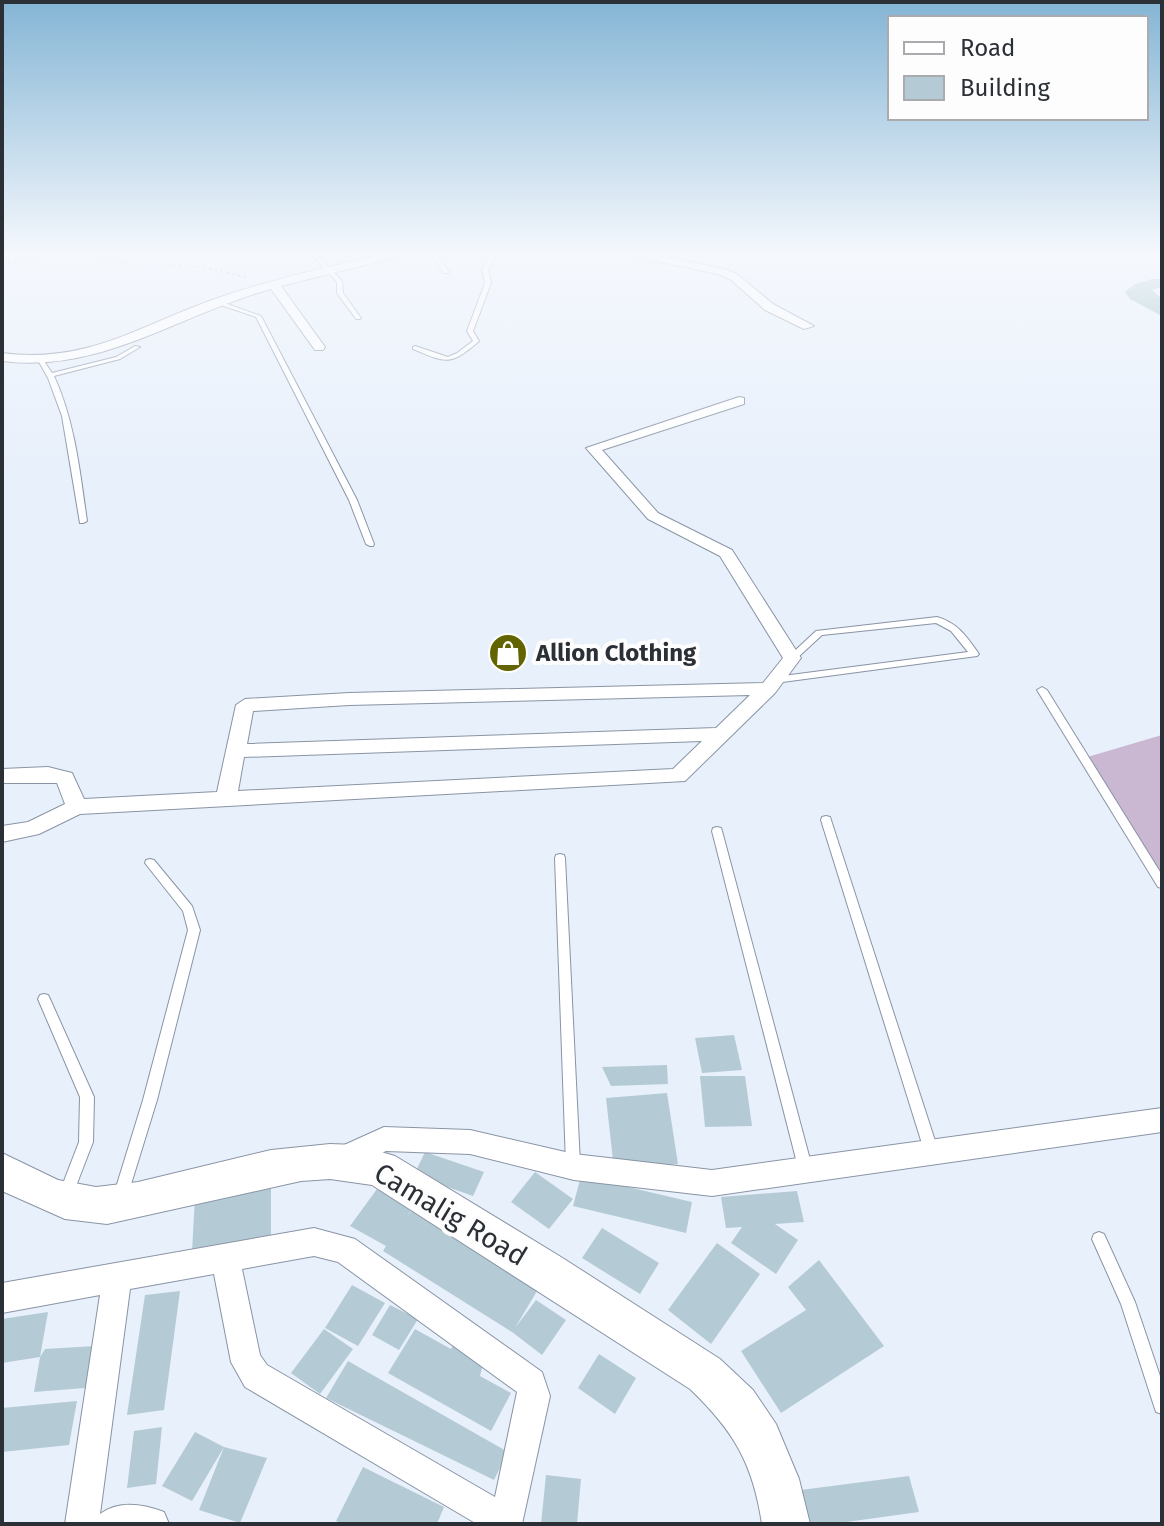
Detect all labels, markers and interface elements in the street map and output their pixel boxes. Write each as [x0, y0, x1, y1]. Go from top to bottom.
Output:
legend [888, 16, 1148, 120]
text: Road [960, 34, 1015, 62]
text: Building [960, 74, 1050, 102]
shop icon: Allion Clothing [487, 632, 529, 674]
place label: Allion Clothing [535, 639, 697, 667]
street label: Camalig Road [368, 1156, 533, 1273]

